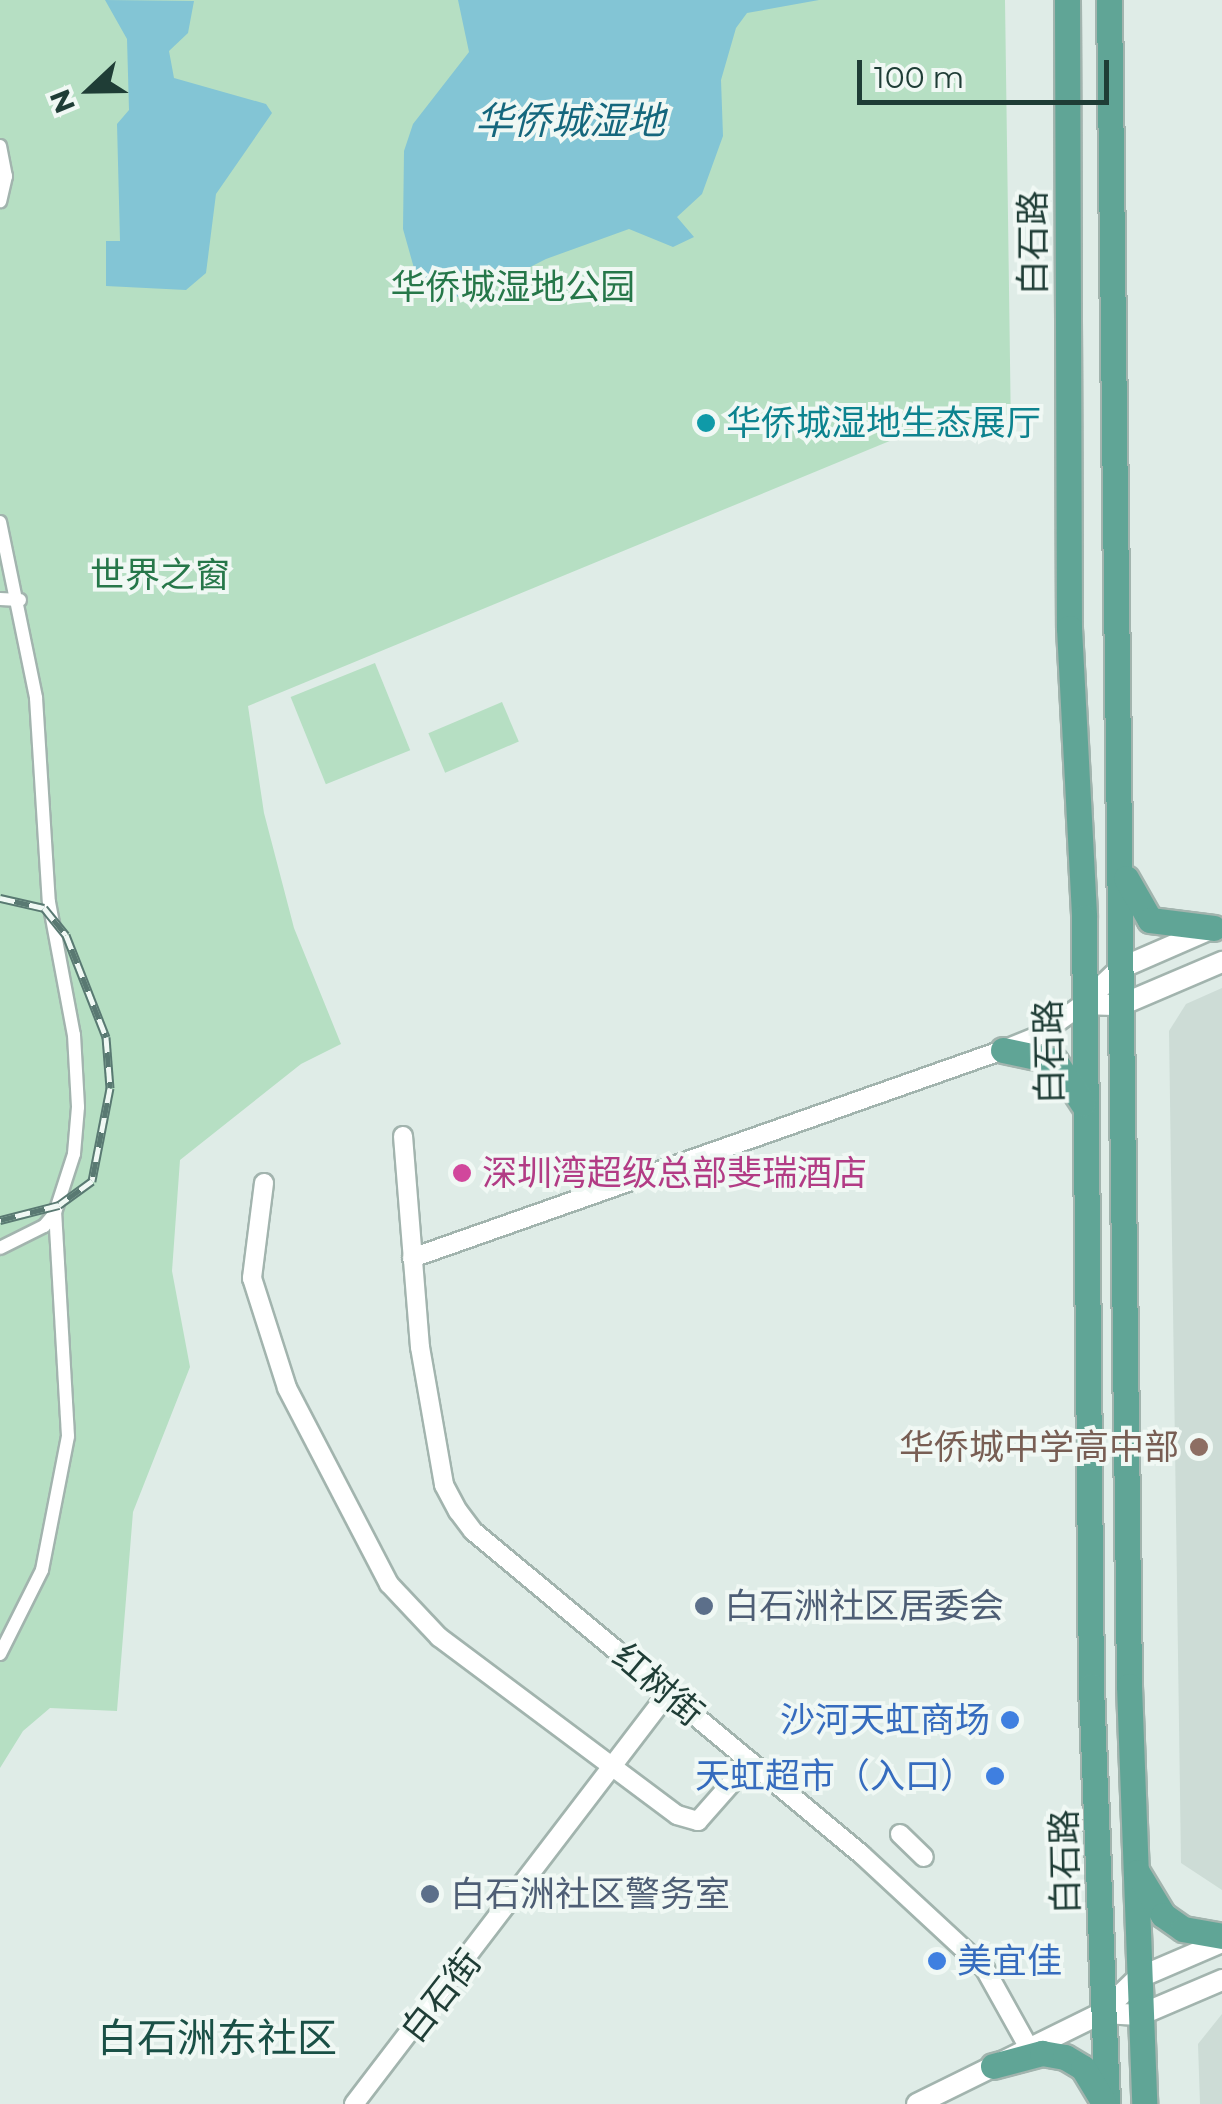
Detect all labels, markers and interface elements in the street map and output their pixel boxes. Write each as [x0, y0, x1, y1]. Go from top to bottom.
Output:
north arrow [40, 40, 140, 140]
scale bar [862, 40, 1114, 102]
text: 100 m [874, 59, 964, 96]
text: N [42, 84, 82, 118]
water label: 华侨城湿地 [475, 98, 665, 144]
street label: 白石路 [1012, 191, 1054, 295]
park label: 华侨城湿地公园 [391, 266, 635, 308]
place label: 华侨城湿地生态展厅 [726, 402, 1041, 444]
marker: 华侨城湿地生态展厅 [695, 412, 717, 434]
park label: 世界之窗 [90, 554, 230, 596]
street label: 白石路 [1027, 999, 1071, 1105]
place label: 深圳湾超级总部斐瑞酒店 [482, 1152, 867, 1194]
marker: 深圳湾超级总部斐瑞酒店 [451, 1162, 473, 1184]
place label: 华侨城中学高中部 [899, 1426, 1179, 1468]
marker: 华侨城中学高中部 [1188, 1436, 1210, 1458]
place label: 白石洲社区居委会 [724, 1585, 1004, 1627]
marker: 白石洲社区居委会 [693, 1595, 715, 1617]
street label: 红树街 [604, 1635, 712, 1735]
place label: 沙河天虹商场 [780, 1699, 990, 1741]
marker: 沙河天虹商场 [999, 1709, 1021, 1731]
place label: 天虹超市（入口） [695, 1755, 975, 1797]
marker: 天虹超市（入口） [984, 1765, 1006, 1787]
street label: 白石路 [1043, 1809, 1087, 1915]
place label: 白石洲社区警务室 [450, 1873, 730, 1915]
marker: 白石洲社区警务室 [419, 1883, 441, 1905]
place label: 美宜佳 [957, 1940, 1062, 1982]
street label: 白石街 [392, 1942, 490, 2050]
marker: 美宜佳 [926, 1950, 948, 1972]
district label: 白石洲东社区 [97, 2014, 337, 2062]

